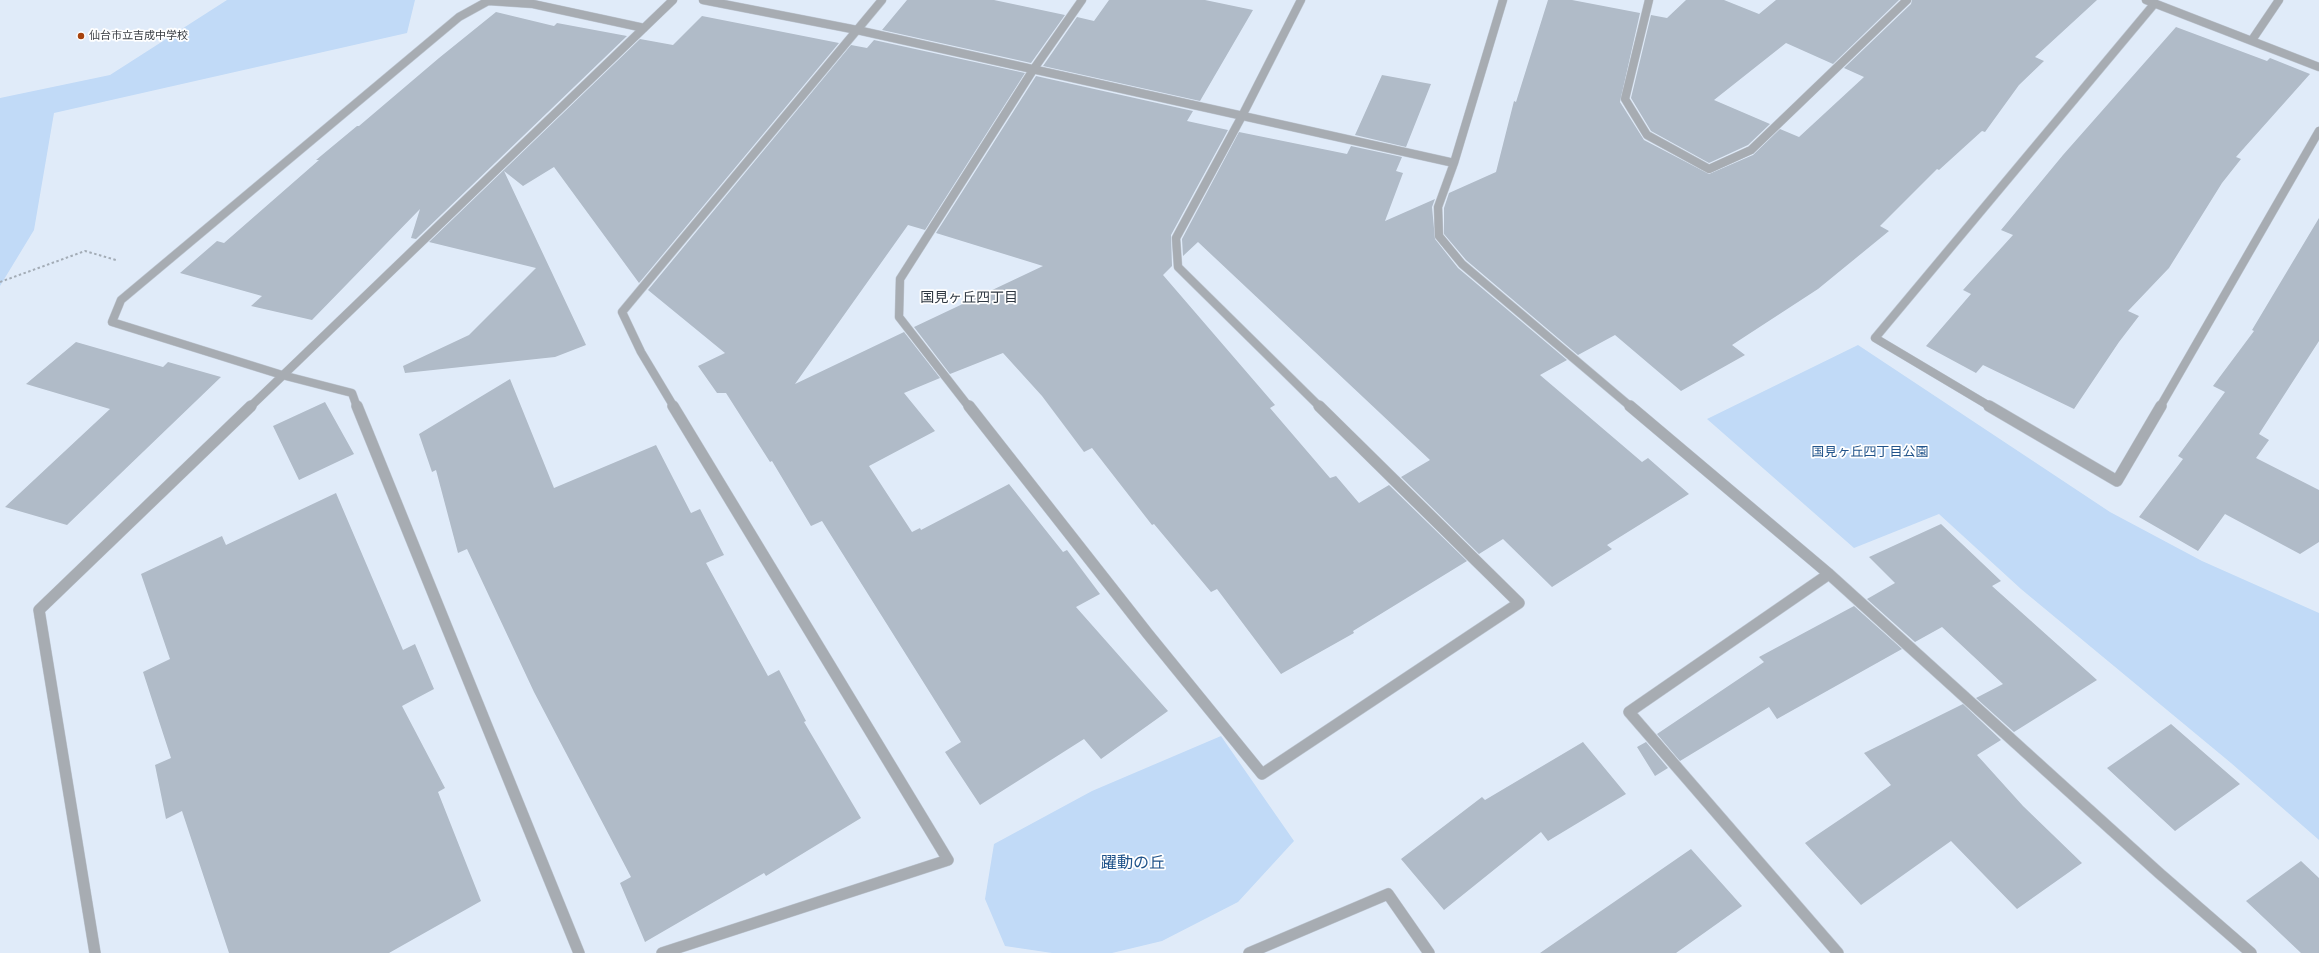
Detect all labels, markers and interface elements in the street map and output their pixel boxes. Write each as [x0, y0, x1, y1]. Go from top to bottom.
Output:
place label: 仙台市立吉成中学校 [89, 29, 188, 43]
marker: 仙台市立吉成中学校 [76, 31, 86, 41]
district label: 国見ヶ丘四丁目 [920, 290, 1018, 306]
park label: 国見ヶ丘四丁目公園 [1812, 444, 1928, 460]
park label: 躍動の丘 [1101, 853, 1165, 873]

